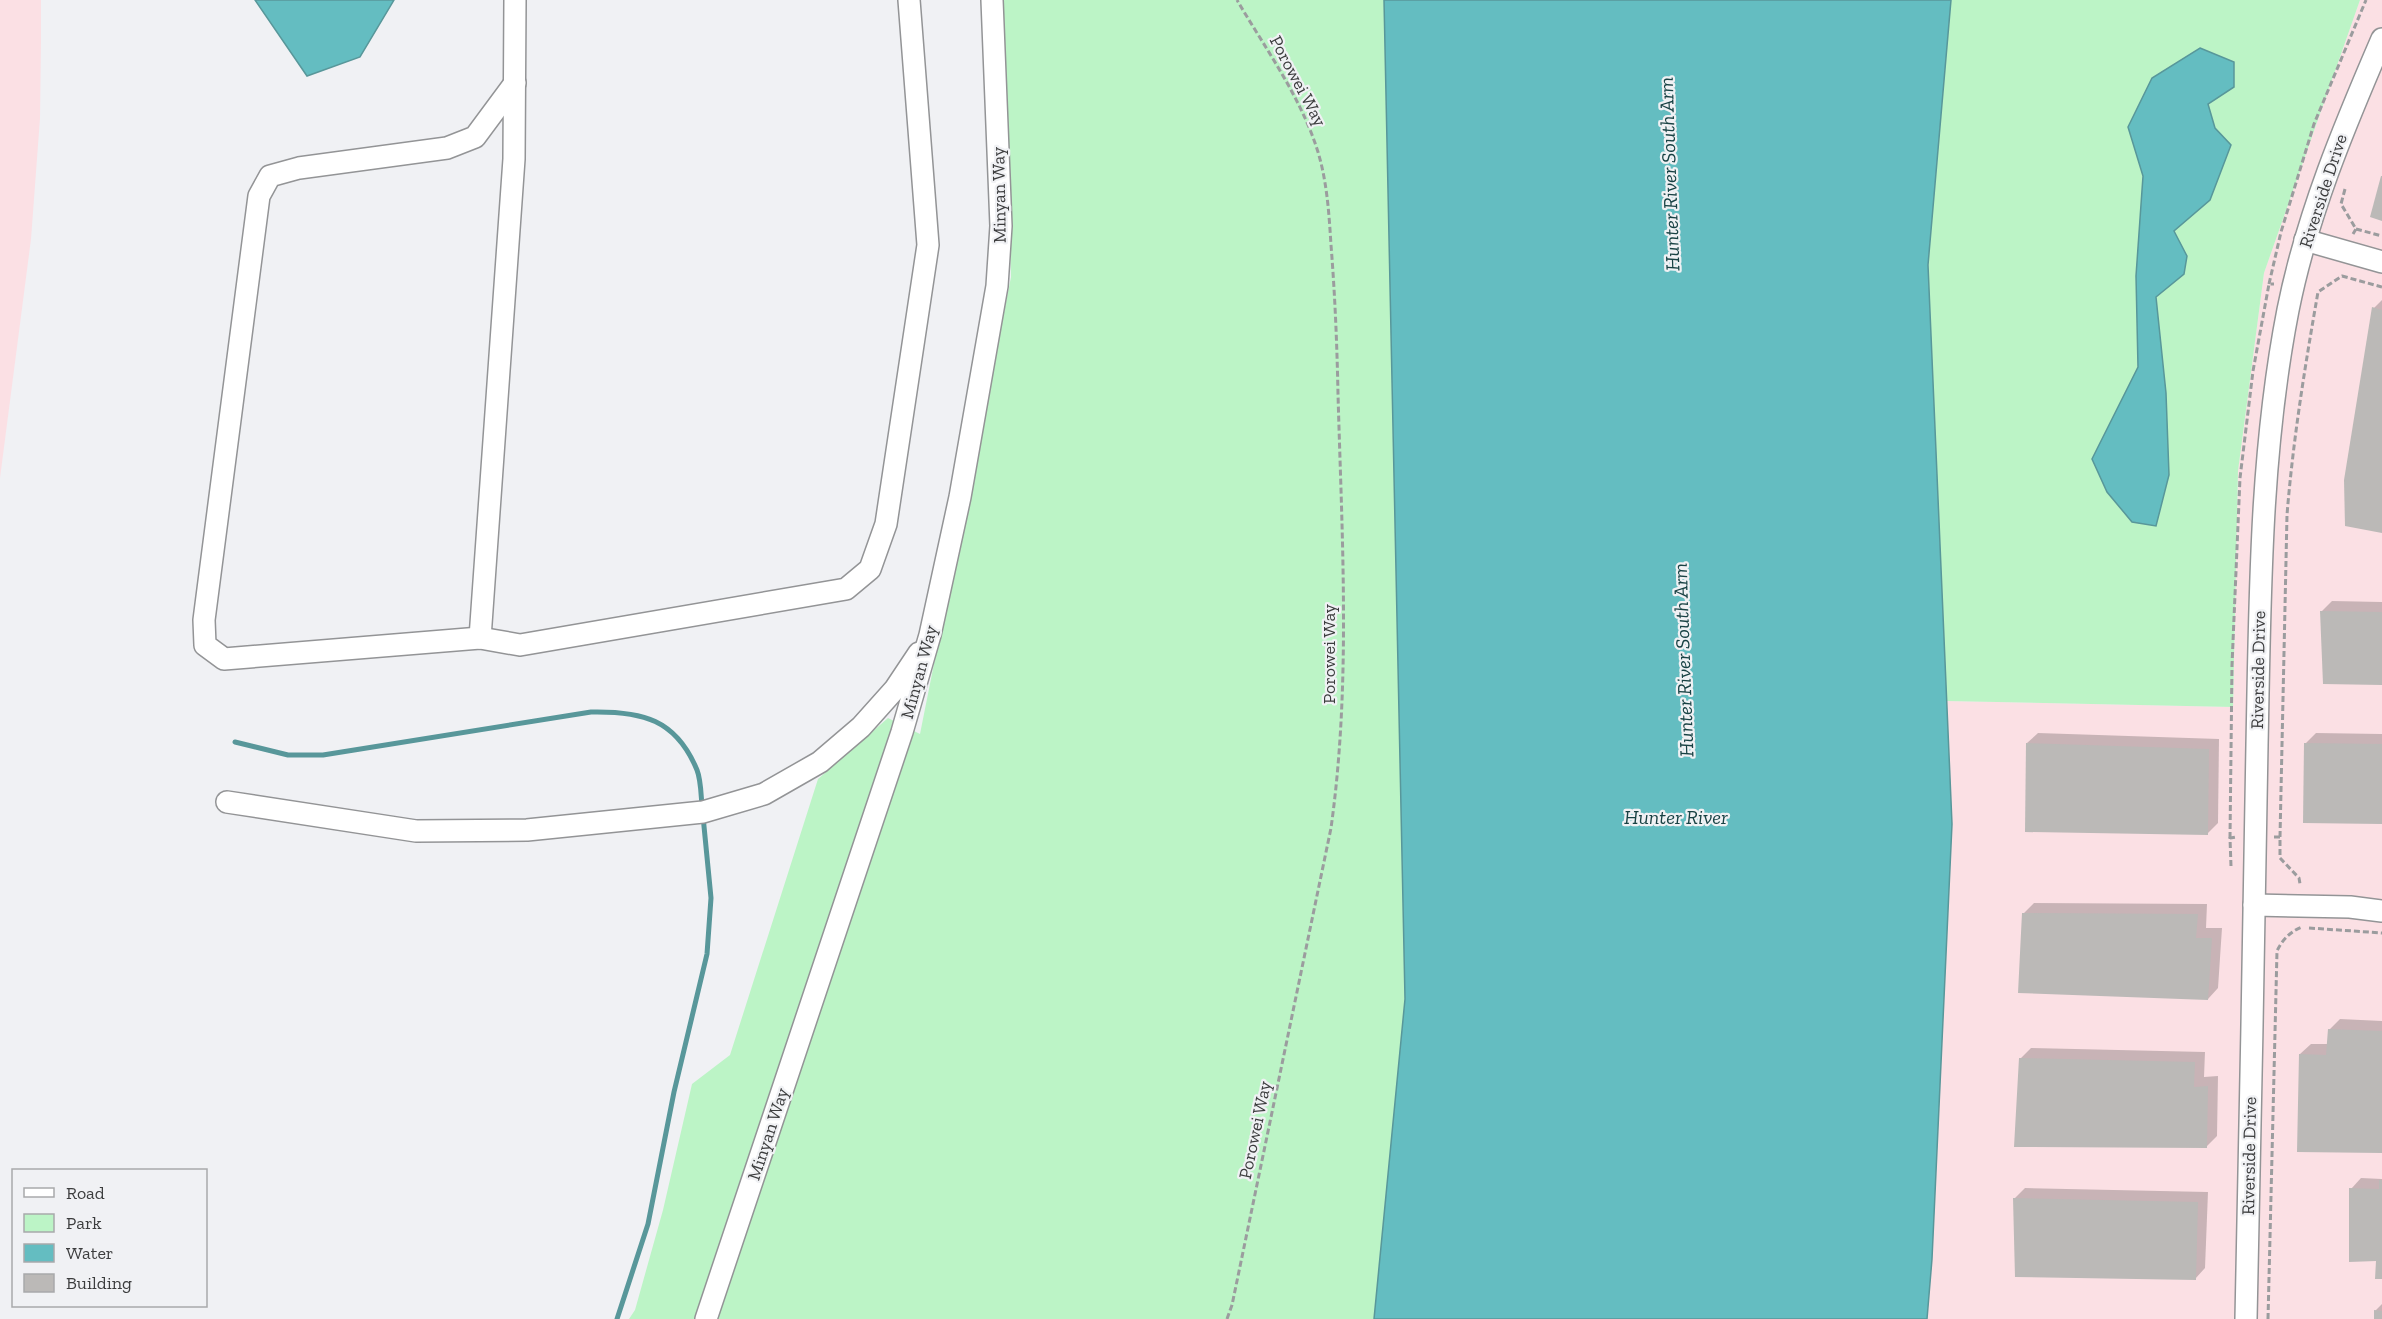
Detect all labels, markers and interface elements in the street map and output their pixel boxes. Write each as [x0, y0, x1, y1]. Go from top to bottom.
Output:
street label: Porowei Way [1265, 32, 1332, 131]
water label: Hunter River South Arm [1654, 76, 1684, 271]
street label: Riverside Drive [2294, 131, 2352, 251]
street label: Minyan Way [987, 146, 1011, 243]
water label: Hunter River South Arm [1668, 562, 1698, 757]
street label: Porowei Way [1318, 603, 1340, 704]
street label: Riverside Drive [2246, 611, 2270, 729]
street label: Minyan Way [896, 622, 942, 721]
water label: Hunter River [1624, 805, 1728, 829]
street label: Porowei Way [1234, 1078, 1276, 1181]
street label: Minyan Way [743, 1084, 794, 1183]
street label: Riverside Drive [2237, 1097, 2261, 1215]
legend [12, 1169, 207, 1307]
text: Road [66, 1182, 105, 1204]
text: Park [66, 1212, 102, 1234]
text: Water [66, 1242, 113, 1264]
text: Building [66, 1272, 132, 1294]

